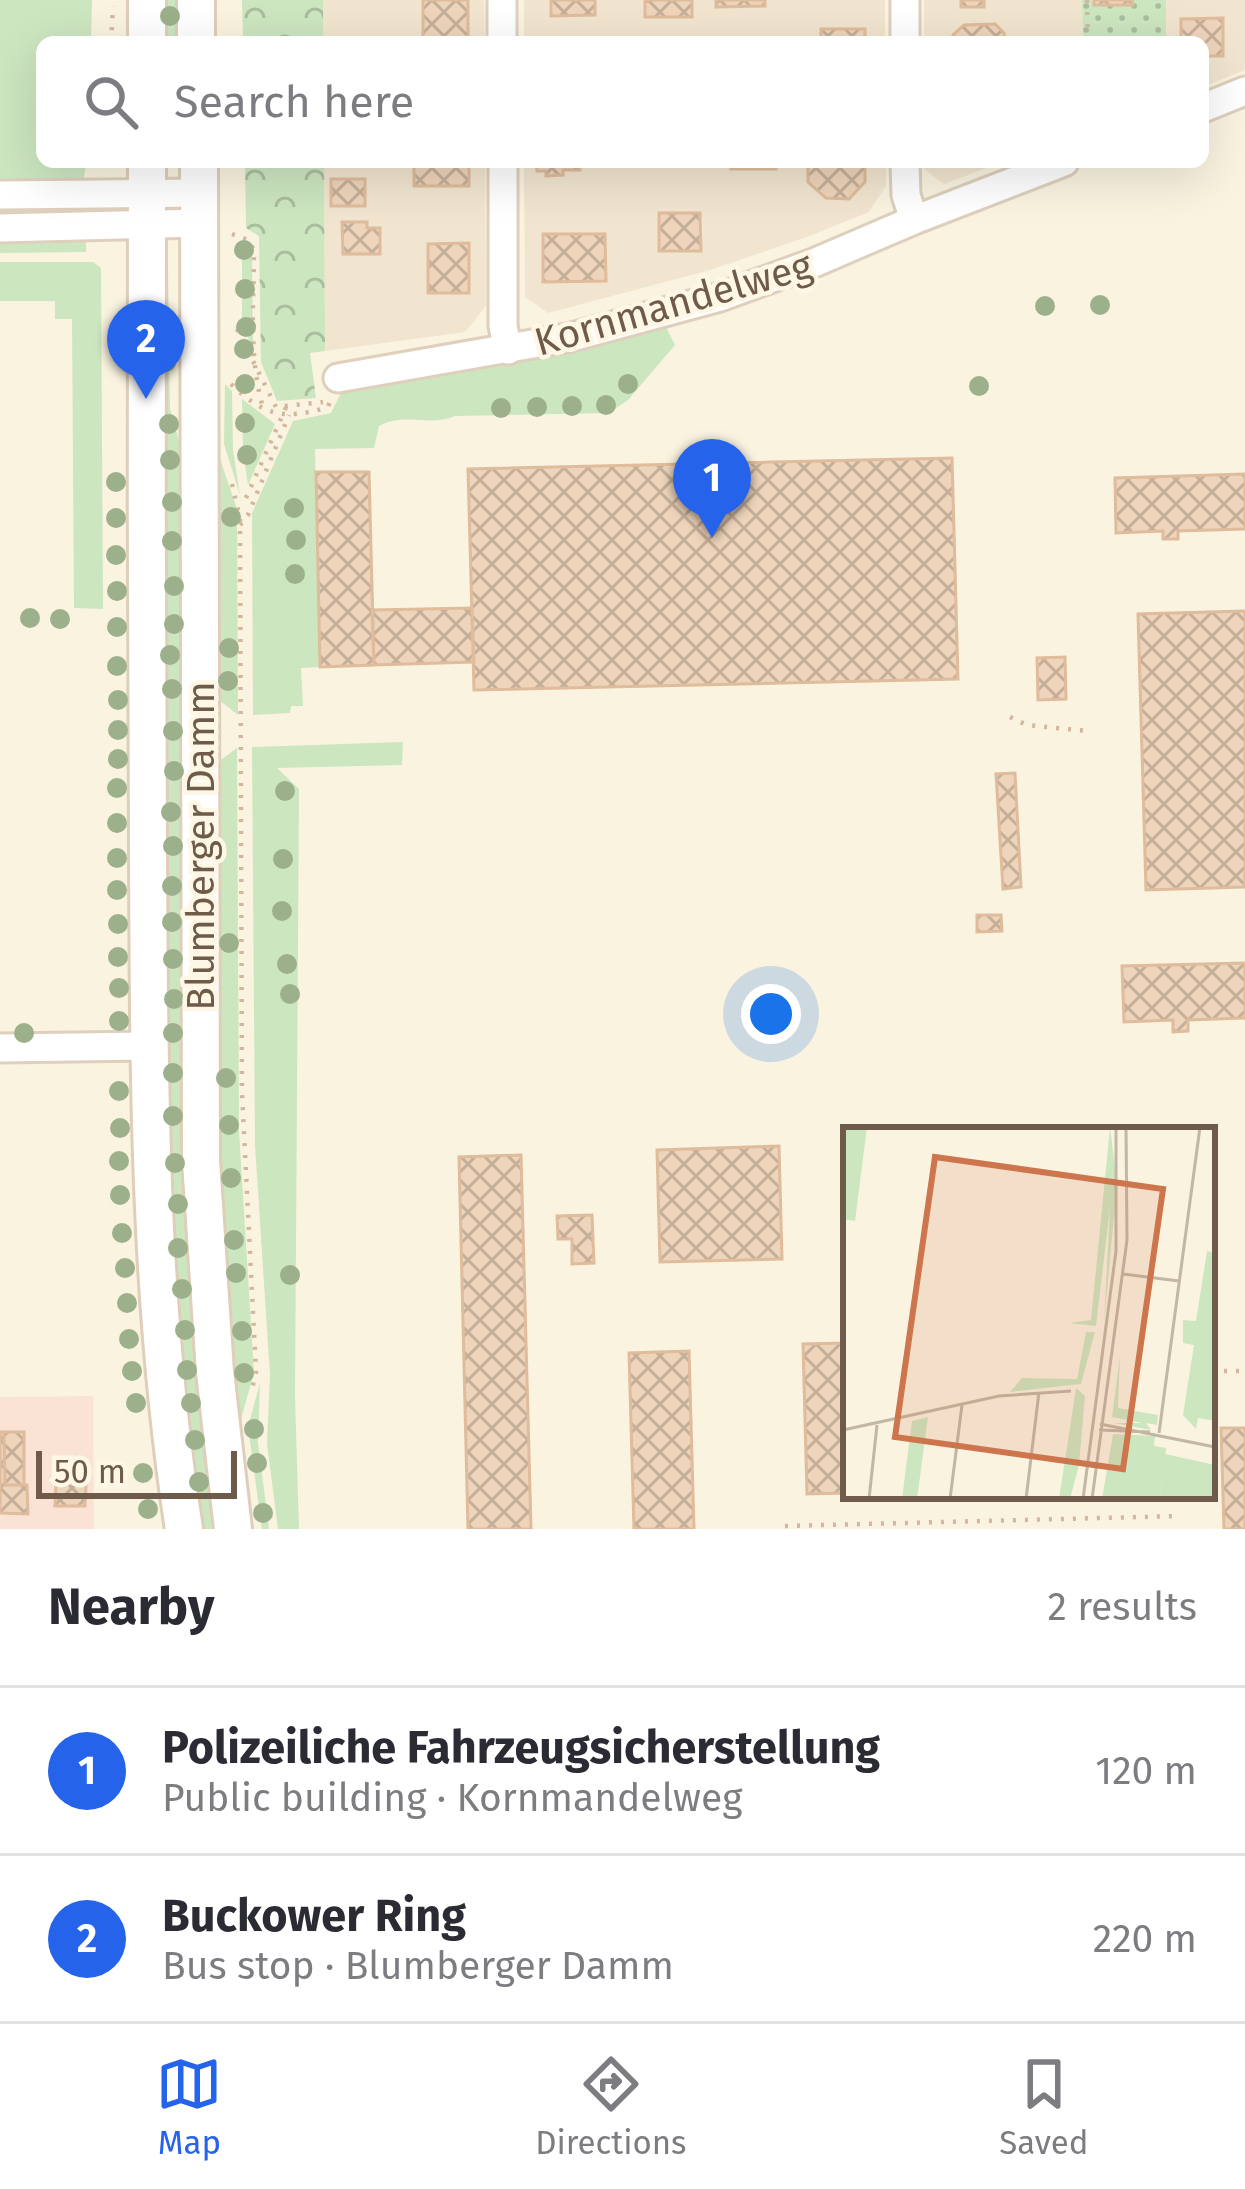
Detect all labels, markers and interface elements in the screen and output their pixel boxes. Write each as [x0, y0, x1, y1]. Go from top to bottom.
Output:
search box [36, 36, 1209, 168]
icon: search [78, 69, 144, 135]
text: Search here [174, 75, 414, 129]
street label: Kornmandelweg [529, 242, 818, 366]
pin: 2 [107, 300, 185, 399]
pin: 1 [673, 439, 751, 538]
street label: Blumberger Damm [178, 681, 224, 1011]
your location [741, 984, 801, 1044]
inset map [843, 1127, 1215, 1499]
scale bar [36, 1445, 237, 1498]
text: 50 m [54, 1452, 126, 1492]
text: Nearby [48, 1576, 214, 1638]
text: 2 results [1048, 1584, 1197, 1630]
text: Polizeiliche Fahrzeugsicherstellung [162, 1721, 880, 1775]
text: 1 [78, 1748, 96, 1794]
text: 120 m [1095, 1748, 1197, 1794]
text: Public building · Kornmandelweg [162, 1775, 743, 1821]
text: Buckower Ring [162, 1889, 466, 1943]
text: 2 [77, 1916, 97, 1962]
text: 220 m [1093, 1916, 1197, 1962]
text: Bus stop · Blumberger Damm [162, 1943, 674, 1989]
tab: Map [156, 2051, 222, 2163]
tab: Directions [535, 2051, 687, 2163]
tab: Saved [999, 2051, 1089, 2163]

